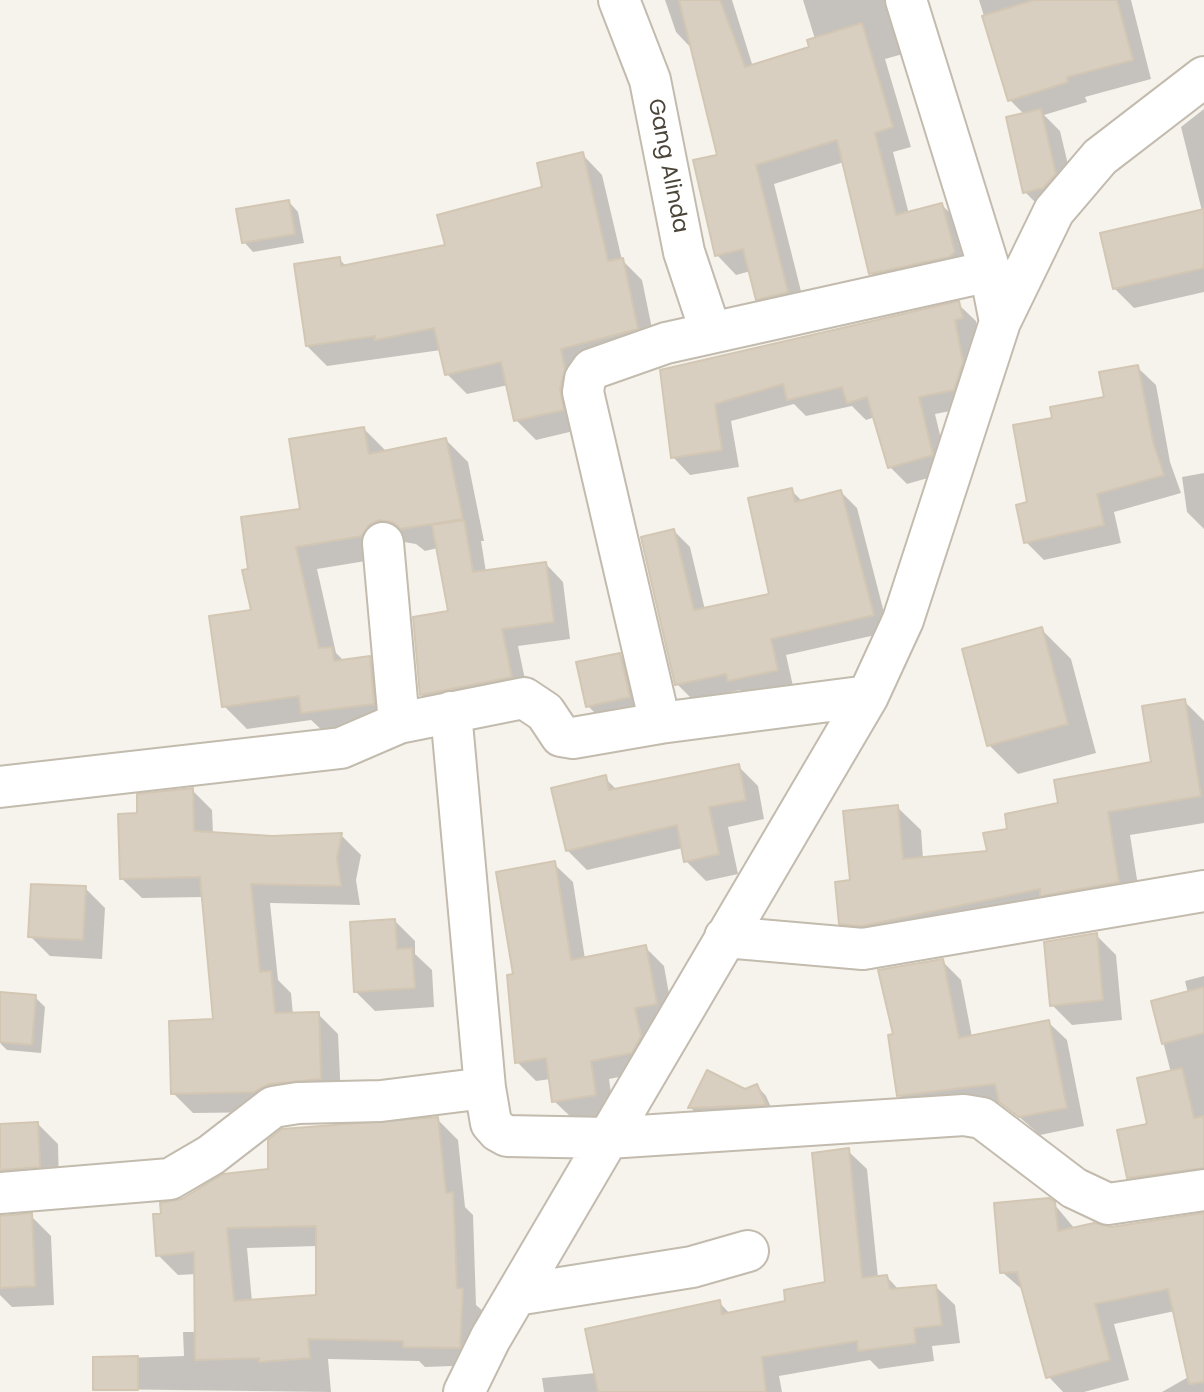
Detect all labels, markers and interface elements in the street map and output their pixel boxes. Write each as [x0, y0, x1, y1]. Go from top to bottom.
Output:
street label: Gang Alinda [641, 97, 693, 235]

